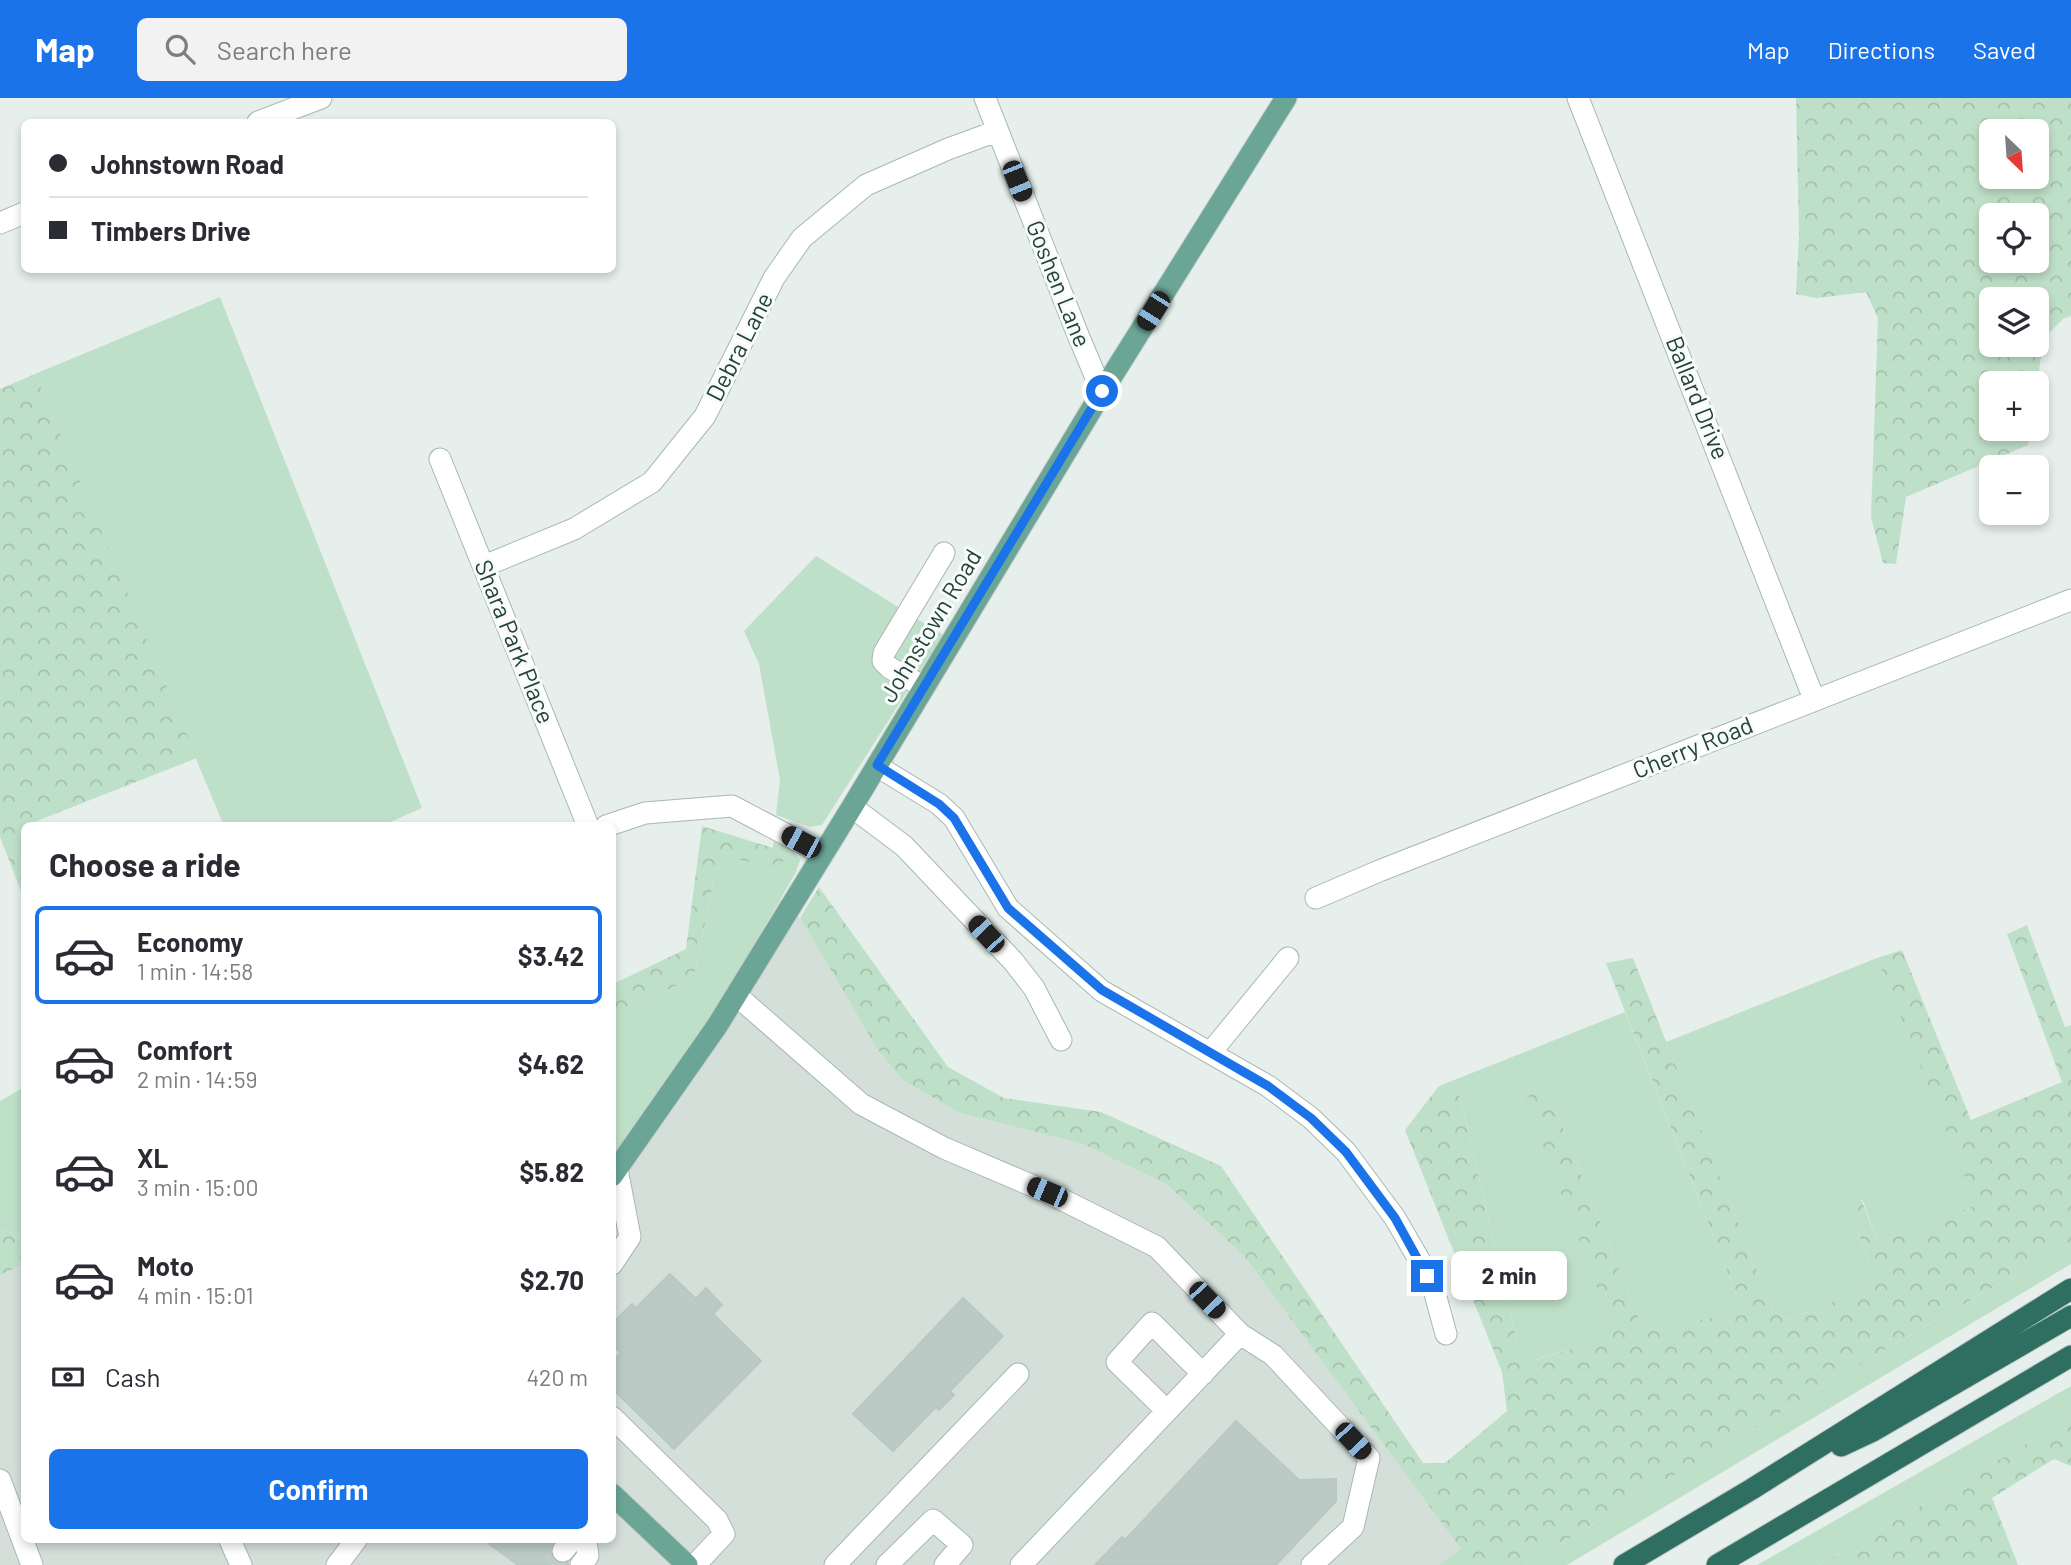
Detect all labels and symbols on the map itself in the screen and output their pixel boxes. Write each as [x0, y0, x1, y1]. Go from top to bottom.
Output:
north arrow [1979, 119, 2049, 189]
car [1000, 158, 1035, 204]
street label: Goshen Lane [1021, 216, 1098, 351]
street label: Debra Lane [699, 287, 778, 405]
car [1133, 288, 1174, 334]
street label: Ballard Drive [1661, 332, 1736, 463]
route start [1086, 375, 1118, 407]
street label: Johnstown Road [873, 543, 987, 707]
street label: Shara Park Place [469, 555, 561, 728]
street label: Cherry Road [1628, 709, 1757, 784]
car [778, 823, 825, 861]
car [964, 911, 1009, 957]
car [1024, 1174, 1071, 1210]
callout: 2 min [1452, 1252, 1567, 1300]
route end [1411, 1260, 1443, 1292]
car [1185, 1278, 1230, 1322]
car [1331, 1418, 1376, 1464]

